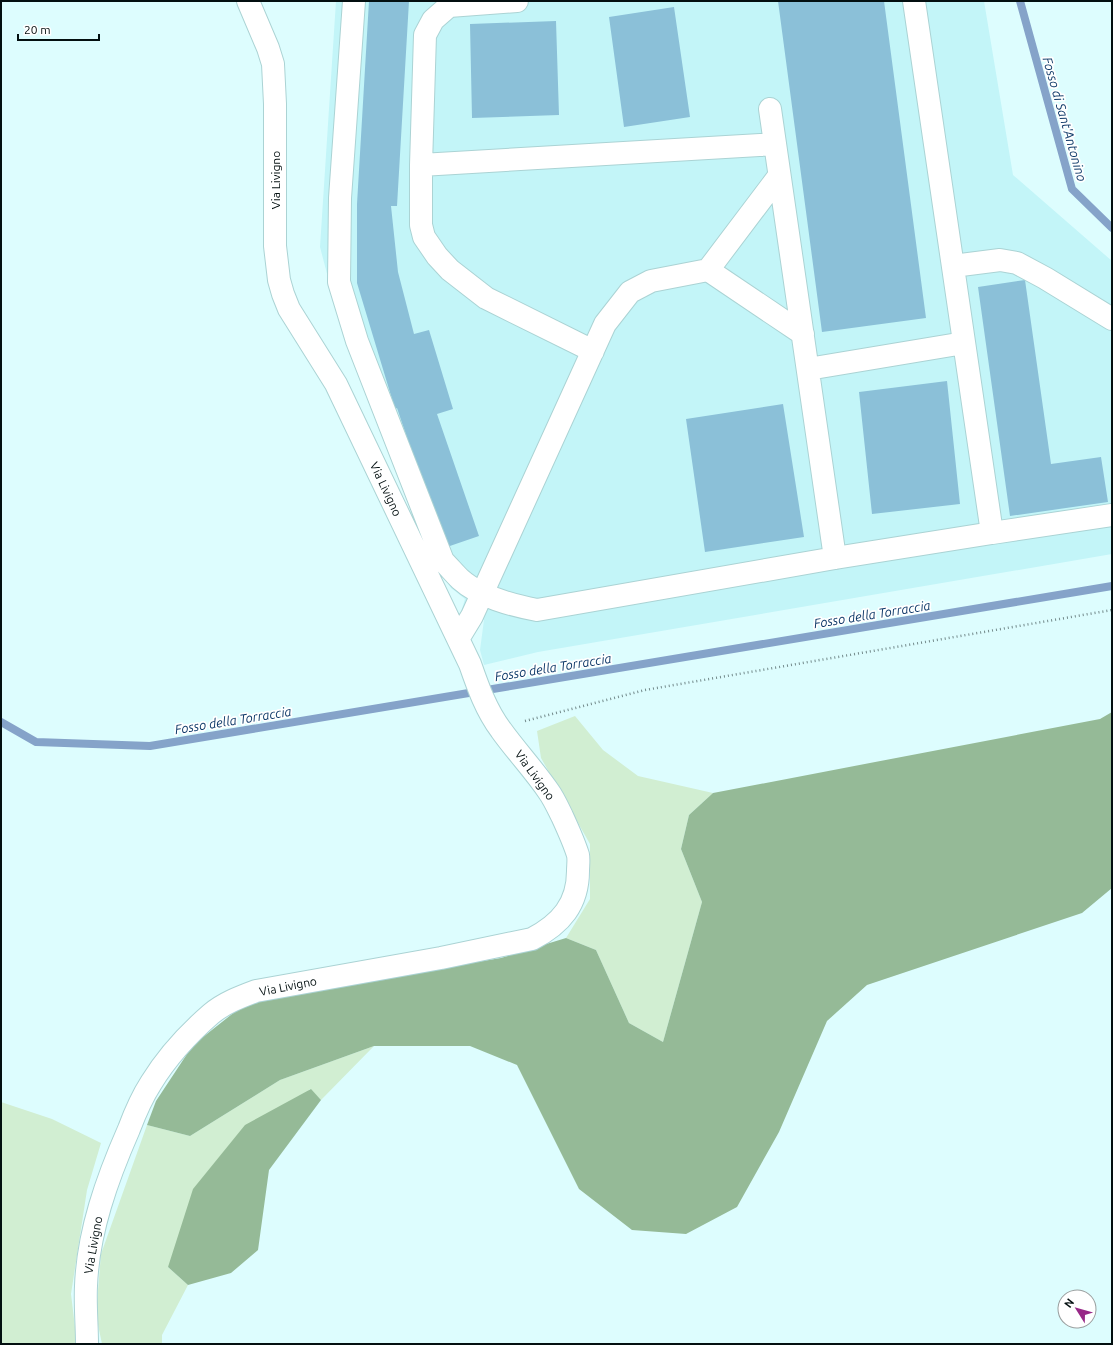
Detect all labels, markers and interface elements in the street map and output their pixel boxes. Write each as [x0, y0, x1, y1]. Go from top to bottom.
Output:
scale bar [18, 16, 99, 42]
text: 20 m [24, 23, 51, 36]
water label: Fosso di Sant'Antonino [1041, 55, 1089, 183]
street label: Via Livigno [269, 151, 282, 209]
street label: Via Livigno [368, 460, 404, 518]
water label: Fosso della Torraccia [813, 598, 931, 630]
water label: Fosso della Torraccia [494, 651, 612, 683]
water label: Fosso della Torraccia [174, 704, 292, 736]
street label: Via Livigno [513, 748, 557, 802]
street label: Via Livigno [258, 974, 318, 998]
street label: Via Livigno [82, 1215, 104, 1275]
north arrow [1057, 1289, 1097, 1329]
text: N [1062, 1296, 1076, 1310]

